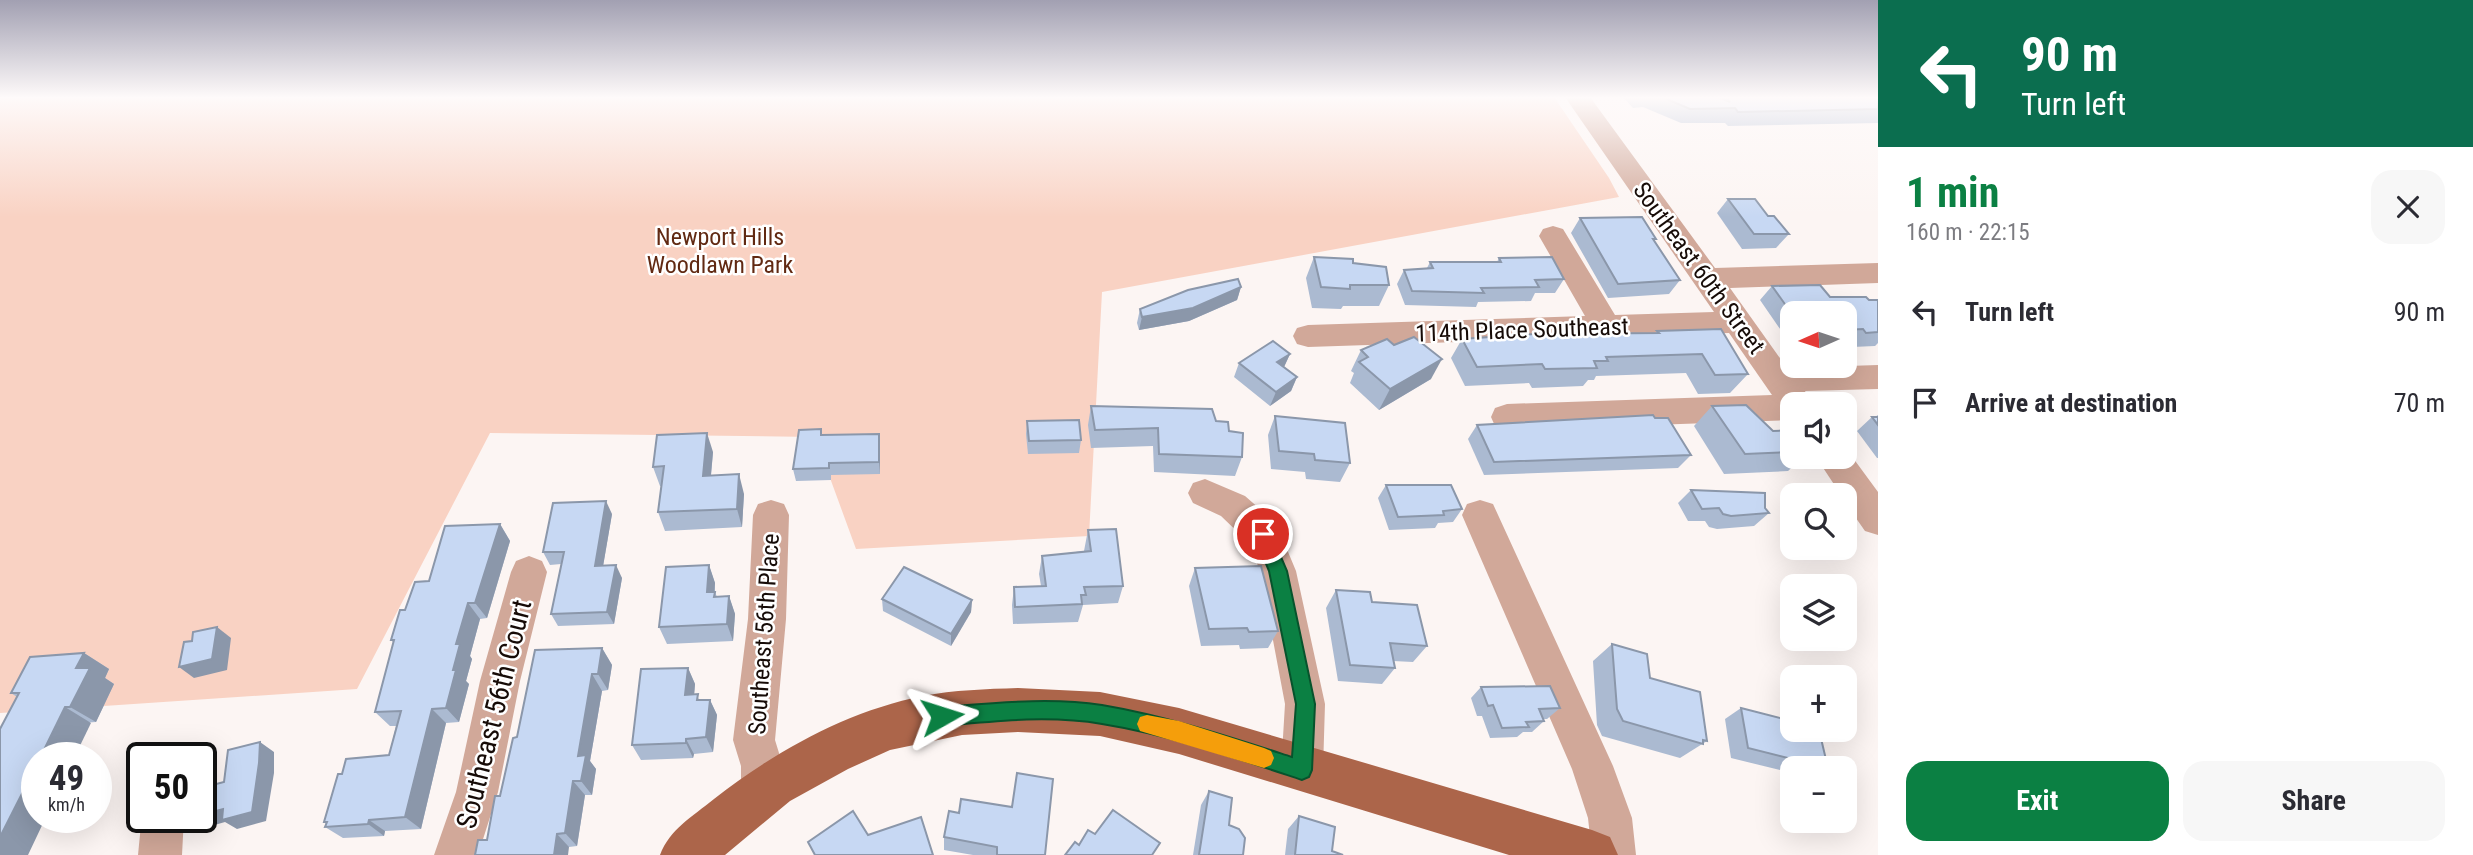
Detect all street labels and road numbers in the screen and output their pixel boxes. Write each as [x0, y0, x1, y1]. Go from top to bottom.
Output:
street label: Southeast 60th Street [1627, 177, 1771, 359]
street label: 114th Place Southeast [1415, 312, 1629, 348]
street label: Southeast 56th Place [743, 532, 785, 736]
street label: Southeast 56th Court [450, 596, 538, 832]

